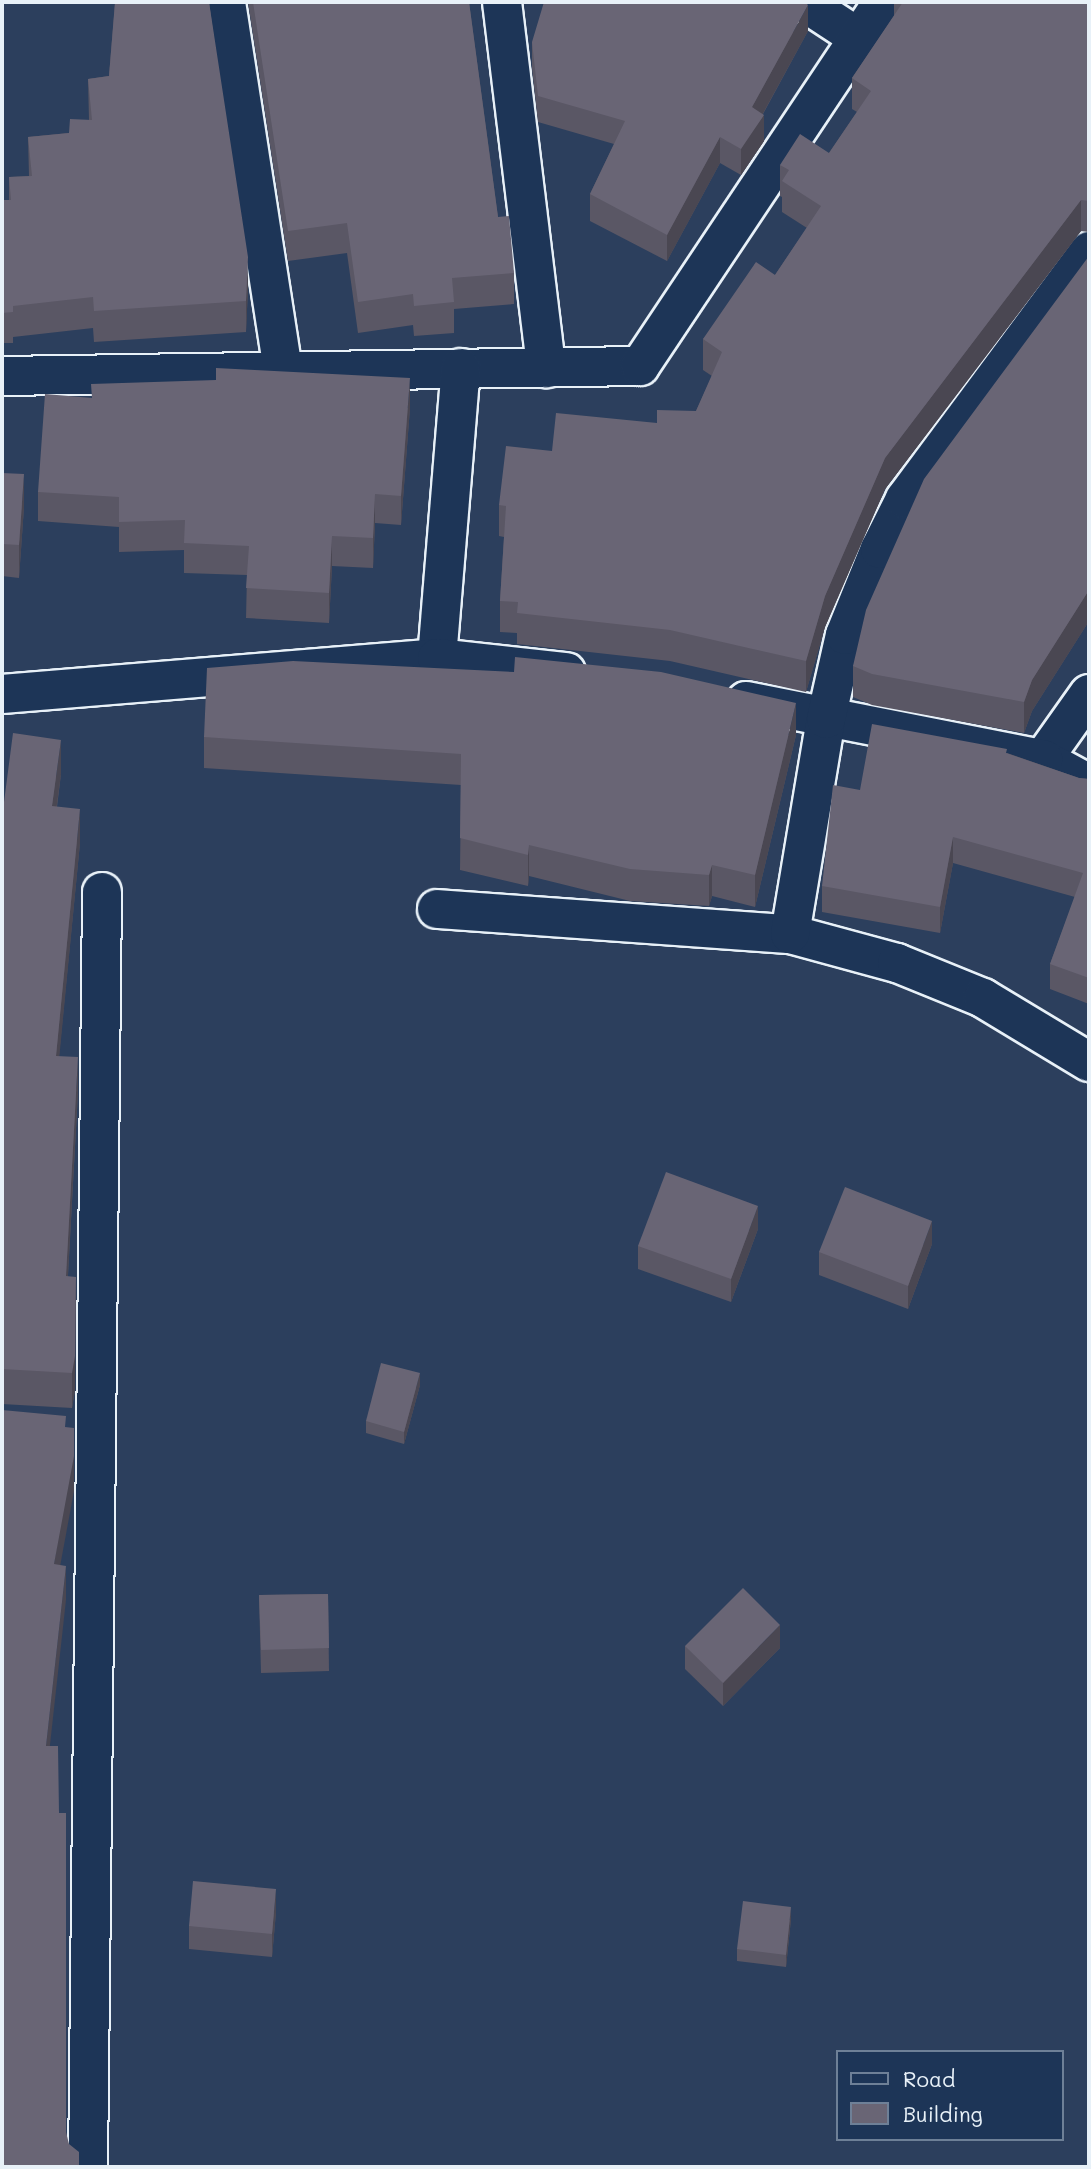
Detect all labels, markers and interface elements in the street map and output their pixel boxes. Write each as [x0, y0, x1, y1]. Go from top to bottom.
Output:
legend [836, 2050, 1063, 2141]
text: Road [903, 2065, 955, 2092]
text: Building [903, 2100, 983, 2127]

